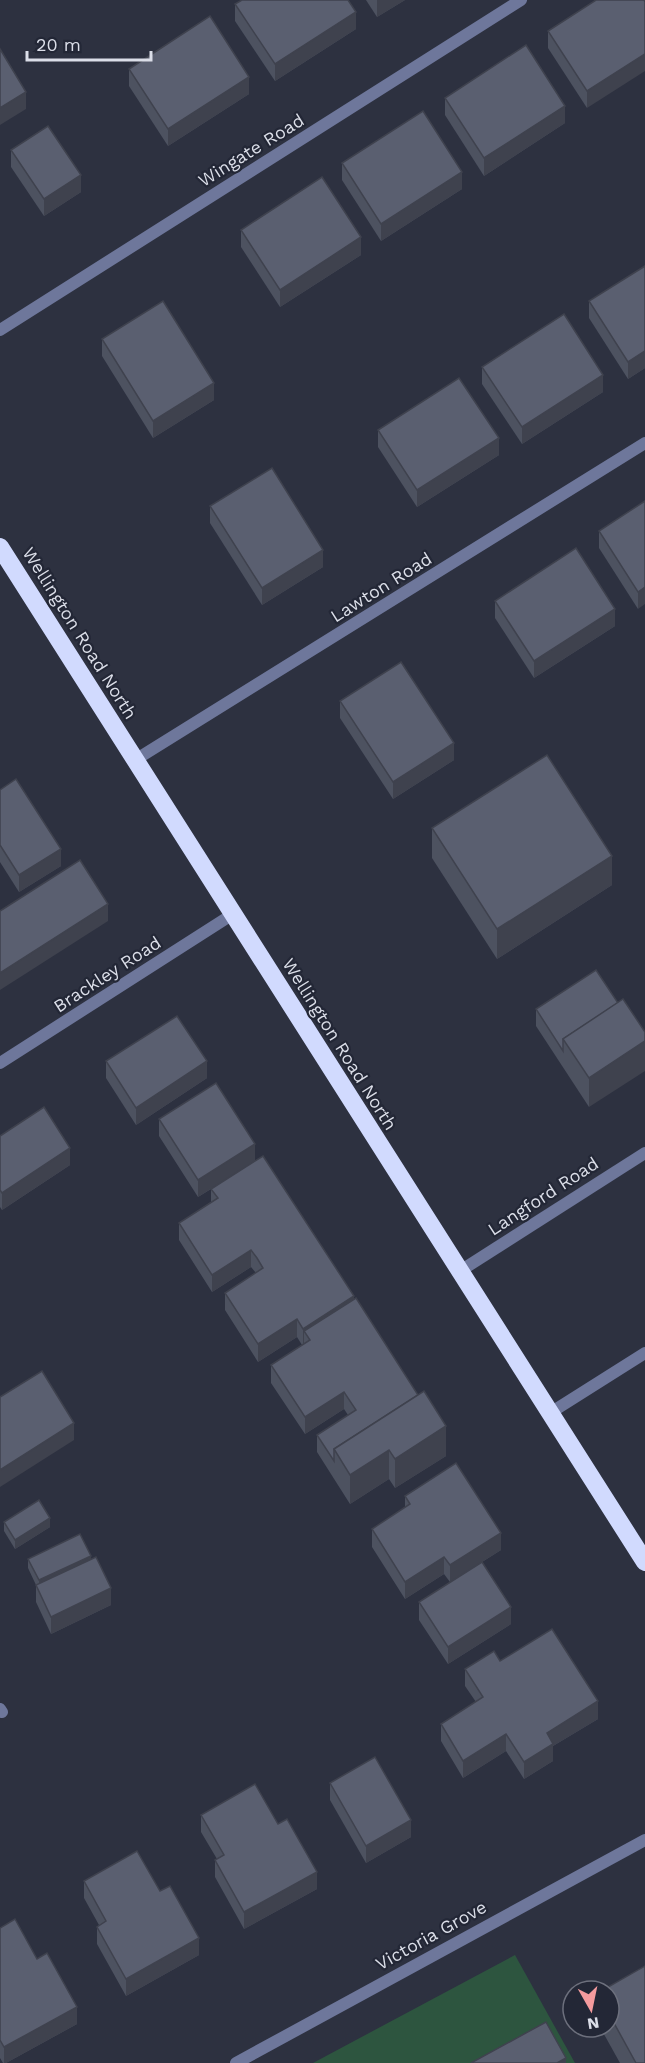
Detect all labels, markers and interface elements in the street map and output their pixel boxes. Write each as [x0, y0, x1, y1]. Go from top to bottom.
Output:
scale bar [27, 24, 152, 62]
text: 20 m [36, 34, 81, 55]
street label: Wingate Road [194, 109, 308, 191]
street label: Wellington Road North [18, 543, 142, 723]
street label: Lawton Road [327, 548, 435, 626]
street label: Brackley Road [49, 932, 165, 1016]
street label: Wellington Road North [278, 954, 402, 1134]
street label: Langford Road [484, 1152, 602, 1240]
street label: Victoria Grove [372, 1896, 490, 1974]
north arrow [561, 1979, 621, 2039]
text: N [586, 2013, 601, 2034]

